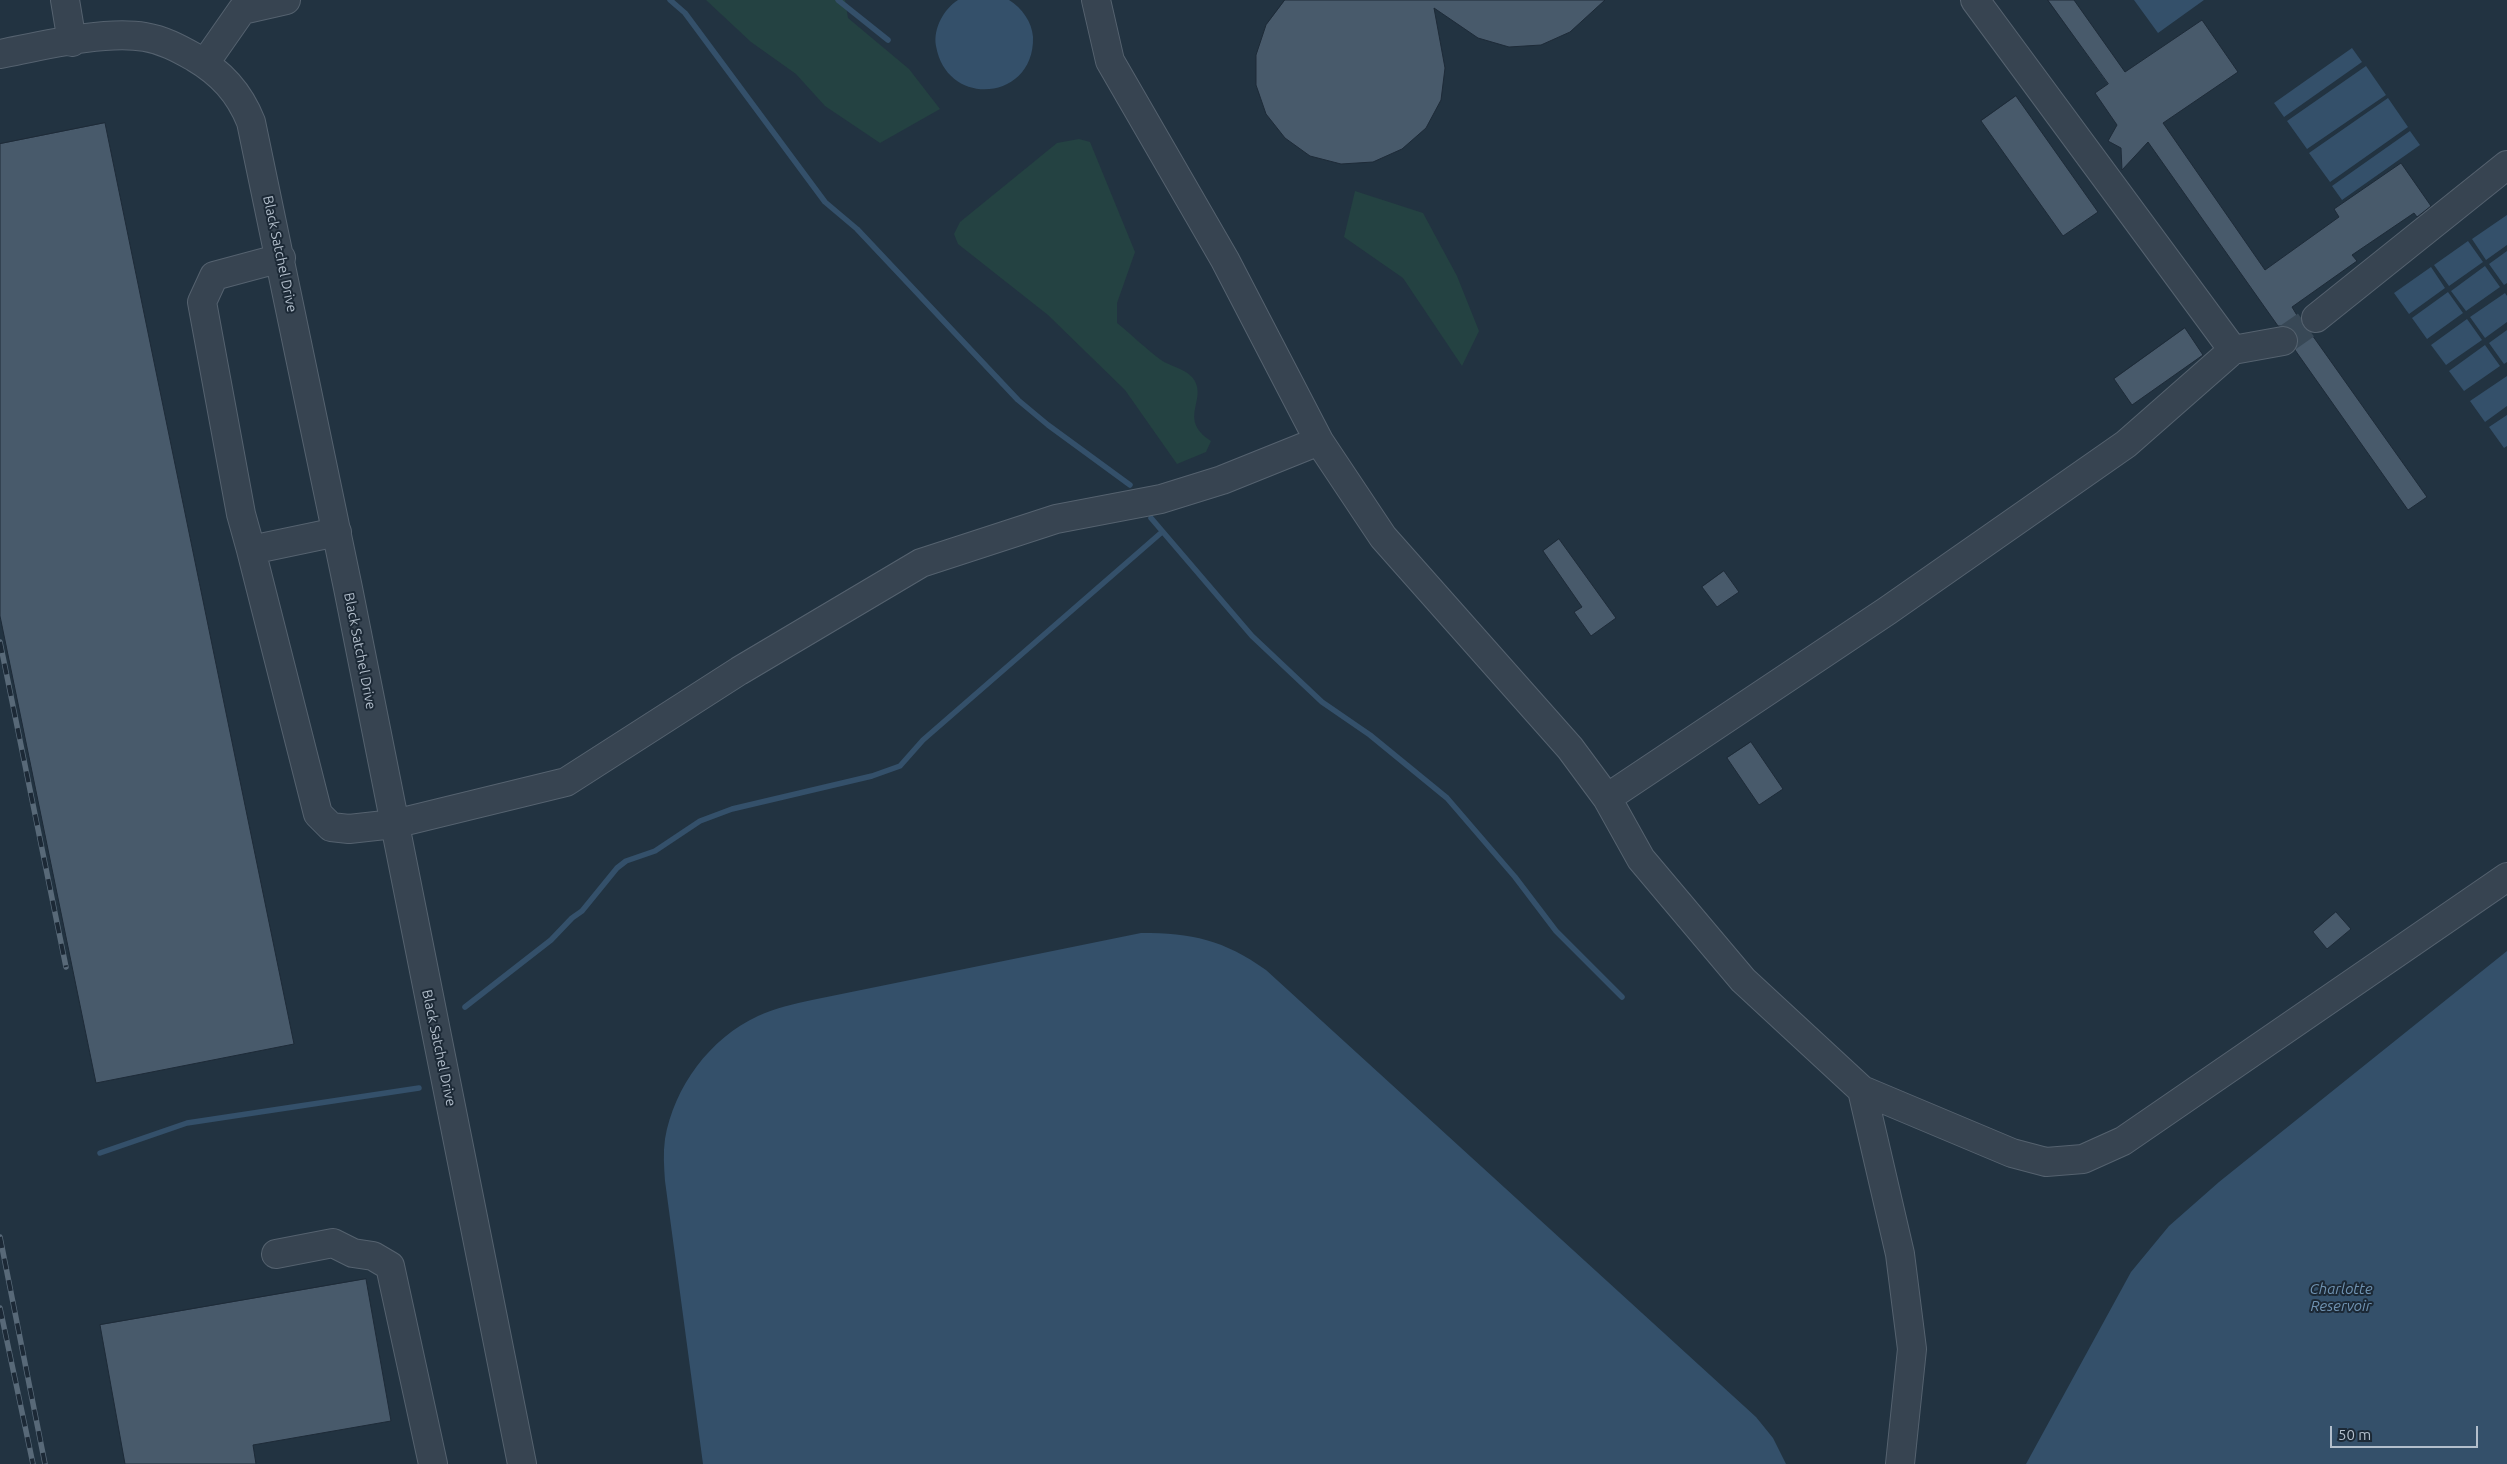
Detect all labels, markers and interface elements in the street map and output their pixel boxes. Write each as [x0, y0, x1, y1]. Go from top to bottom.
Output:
street label: Black Satchel Drive [259, 194, 301, 314]
street label: Black Satchel Drive [340, 591, 380, 711]
street label: Black Satchel Drive [418, 988, 460, 1108]
water label: Charlotte Reservoir [2309, 1280, 2373, 1315]
scale bar [2332, 1416, 2480, 1448]
text: 50 m [2338, 1426, 2371, 1443]

